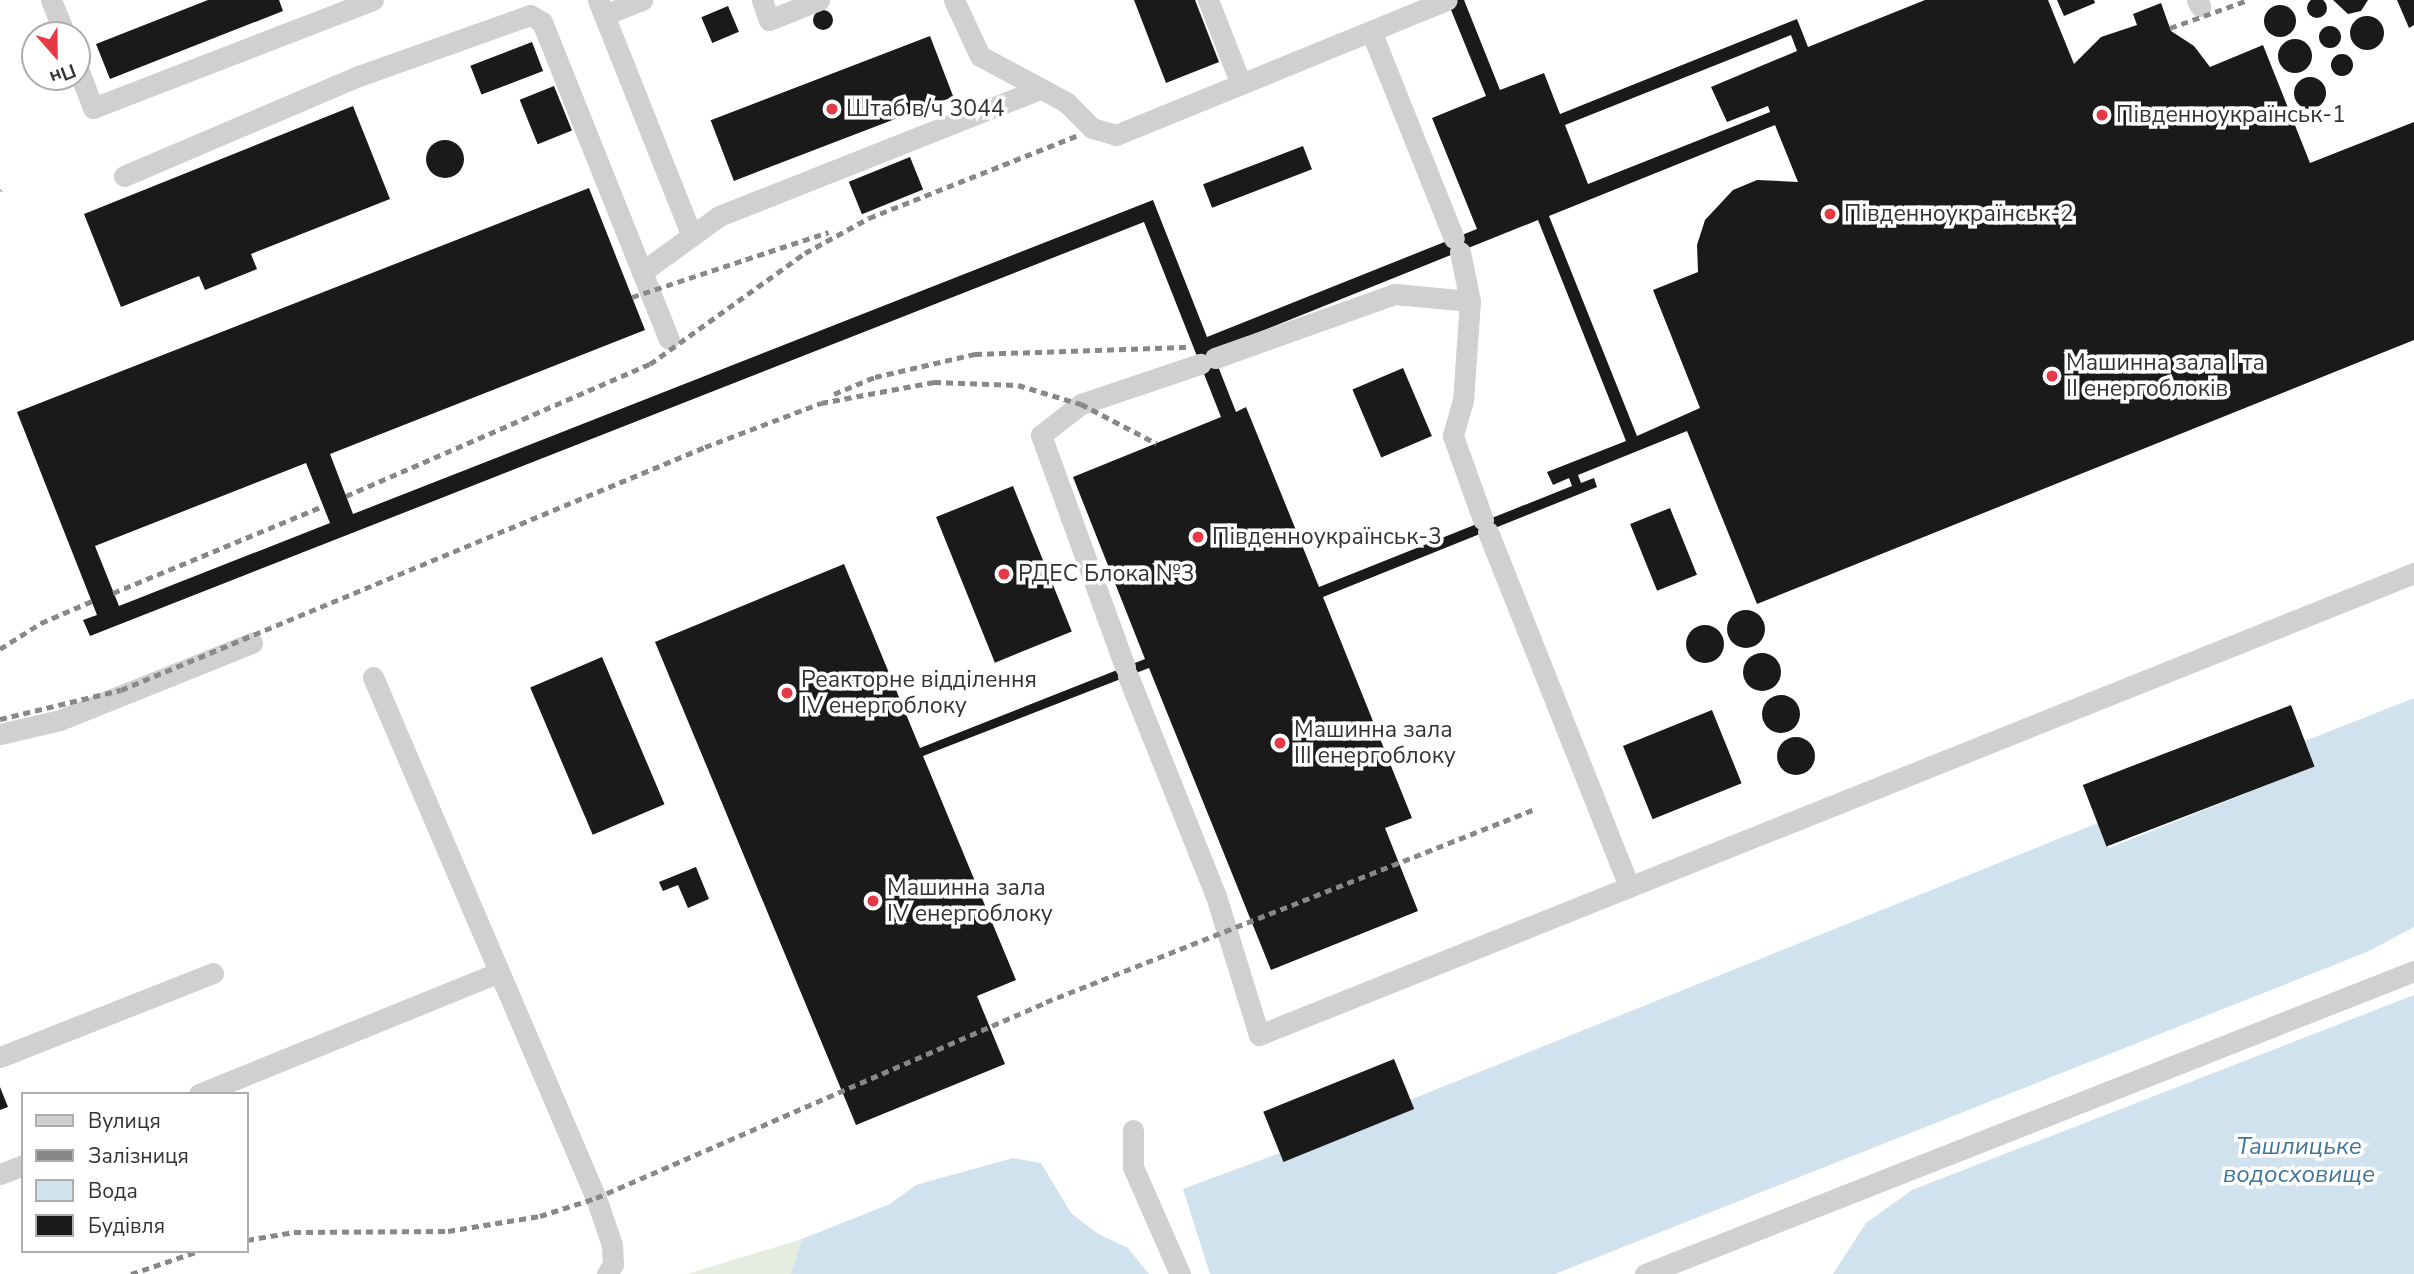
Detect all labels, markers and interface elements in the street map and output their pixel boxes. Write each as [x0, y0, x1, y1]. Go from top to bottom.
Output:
north arrow [21, 21, 91, 91]
text: Пн [46, 57, 80, 91]
place label: Штаб в/ч 3044 [846, 95, 1005, 123]
marker: Штаб в/ч 3044 [824, 101, 840, 117]
place label: Південноукраїнськ-1 [2116, 101, 2346, 129]
marker: Південноукраїнськ-1 [2094, 107, 2110, 123]
place label: Південноукраїнськ-2 [1844, 200, 2074, 228]
marker: Південноукраїнськ-2 [1822, 206, 1838, 222]
place label: Машинна зала I та II енергоблоків [2066, 349, 2265, 403]
marker: Машинна зала I та II енергоблоків [2044, 368, 2060, 384]
place label: Південноукраїнськ-3 [1212, 523, 1442, 551]
marker: Південноукраїнськ-3 [1190, 529, 1206, 545]
place label: РДЕС Блока №3 [1018, 560, 1194, 588]
marker: РДЕС Блока №3 [996, 566, 1012, 582]
place label: Реакторне відділення IV енергоблоку [801, 666, 1037, 720]
marker: Реакторне відділення IV енергоблоку [779, 685, 795, 701]
place label: Машинна зала III енергоблоку [1294, 716, 1456, 770]
marker: Машинна зала III енергоблоку [1272, 735, 1288, 751]
place label: Машинна зала IV енергоблоку [887, 874, 1053, 928]
marker: Машинна зала IV енергоблоку [865, 893, 881, 909]
legend [21, 1092, 248, 1253]
text: Вулиця [88, 1107, 161, 1135]
water label: Ташлицьке водосховище [2223, 1133, 2375, 1189]
text: Залізниця [88, 1142, 189, 1170]
text: Вода [88, 1177, 138, 1205]
text: Будівля [88, 1212, 165, 1240]

